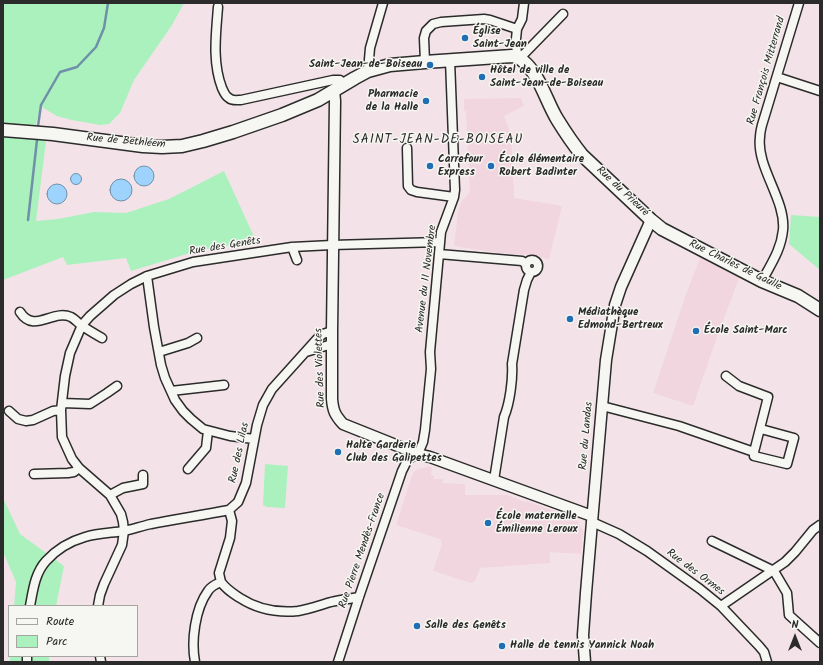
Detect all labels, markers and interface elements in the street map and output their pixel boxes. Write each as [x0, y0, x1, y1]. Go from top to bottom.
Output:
street label: Rue François Mitterrand [745, 16, 789, 126]
place label: Église Saint-Jean [473, 25, 527, 51]
marker: Église Saint-Jean [460, 33, 470, 43]
place label: Saint-Jean-de-Boiseau [309, 58, 422, 72]
marker: Saint-Jean-de-Boiseau [425, 60, 435, 70]
place label: Hôtel de ville de Saint-Jean-de-Boiseau [490, 64, 603, 90]
marker: Hôtel de ville de Saint-Jean-de-Boiseau [477, 72, 487, 82]
place label: Pharmacie de la Halle [366, 88, 418, 114]
marker: Pharmacie de la Halle [421, 96, 431, 106]
street label: Rue de Bethléem [86, 132, 166, 152]
district label: SAINT-JEAN-DE-BOISEAU [353, 133, 523, 149]
place label: Carrefour Express [438, 153, 483, 179]
place label: École élémentaire Robert Badinter [499, 153, 584, 179]
marker: Carrefour Express [425, 161, 435, 171]
marker: École élémentaire Robert Badinter [486, 161, 496, 171]
street label: Rue du Prieuré [593, 164, 651, 220]
street label: Avenue du 11 Novembre [414, 224, 440, 334]
street label: Rue des Genêts [188, 235, 262, 259]
street label: Rue Charles de Gaulle [687, 238, 783, 294]
place label: Médiathèque Edmond-Bertreux [578, 306, 663, 332]
marker: Médiathèque Edmond-Bertreux [565, 314, 575, 324]
place label: École Saint-Marc [704, 324, 788, 338]
marker: École Saint-Marc [691, 326, 701, 336]
street label: Rue des Violettes [313, 328, 329, 408]
street label: Rue du Landas [577, 401, 597, 471]
street label: Rue des Lilas [227, 421, 253, 485]
place label: Halte Garderie Club des Galipettes [346, 439, 442, 465]
marker: Halte Garderie Club des Galipettes [333, 447, 343, 457]
street label: Rue Pierre Mendès-France [337, 492, 389, 610]
place label: École maternelle Émilienne Leroux [496, 510, 578, 536]
marker: École maternelle Émilienne Leroux [483, 518, 493, 528]
street label: Rue des Ormes [663, 547, 727, 599]
legend [8, 605, 138, 657]
text: Route [46, 612, 74, 631]
text: N [792, 616, 798, 634]
north arrow [775, 617, 815, 657]
place label: Salle des Genêts [425, 619, 506, 633]
marker: Salle des Genêts [412, 621, 422, 631]
text: Parc [46, 632, 67, 651]
place label: Halle de tennis Yannick Noah [510, 639, 654, 653]
marker: Halle de tennis Yannick Noah [497, 641, 507, 651]

